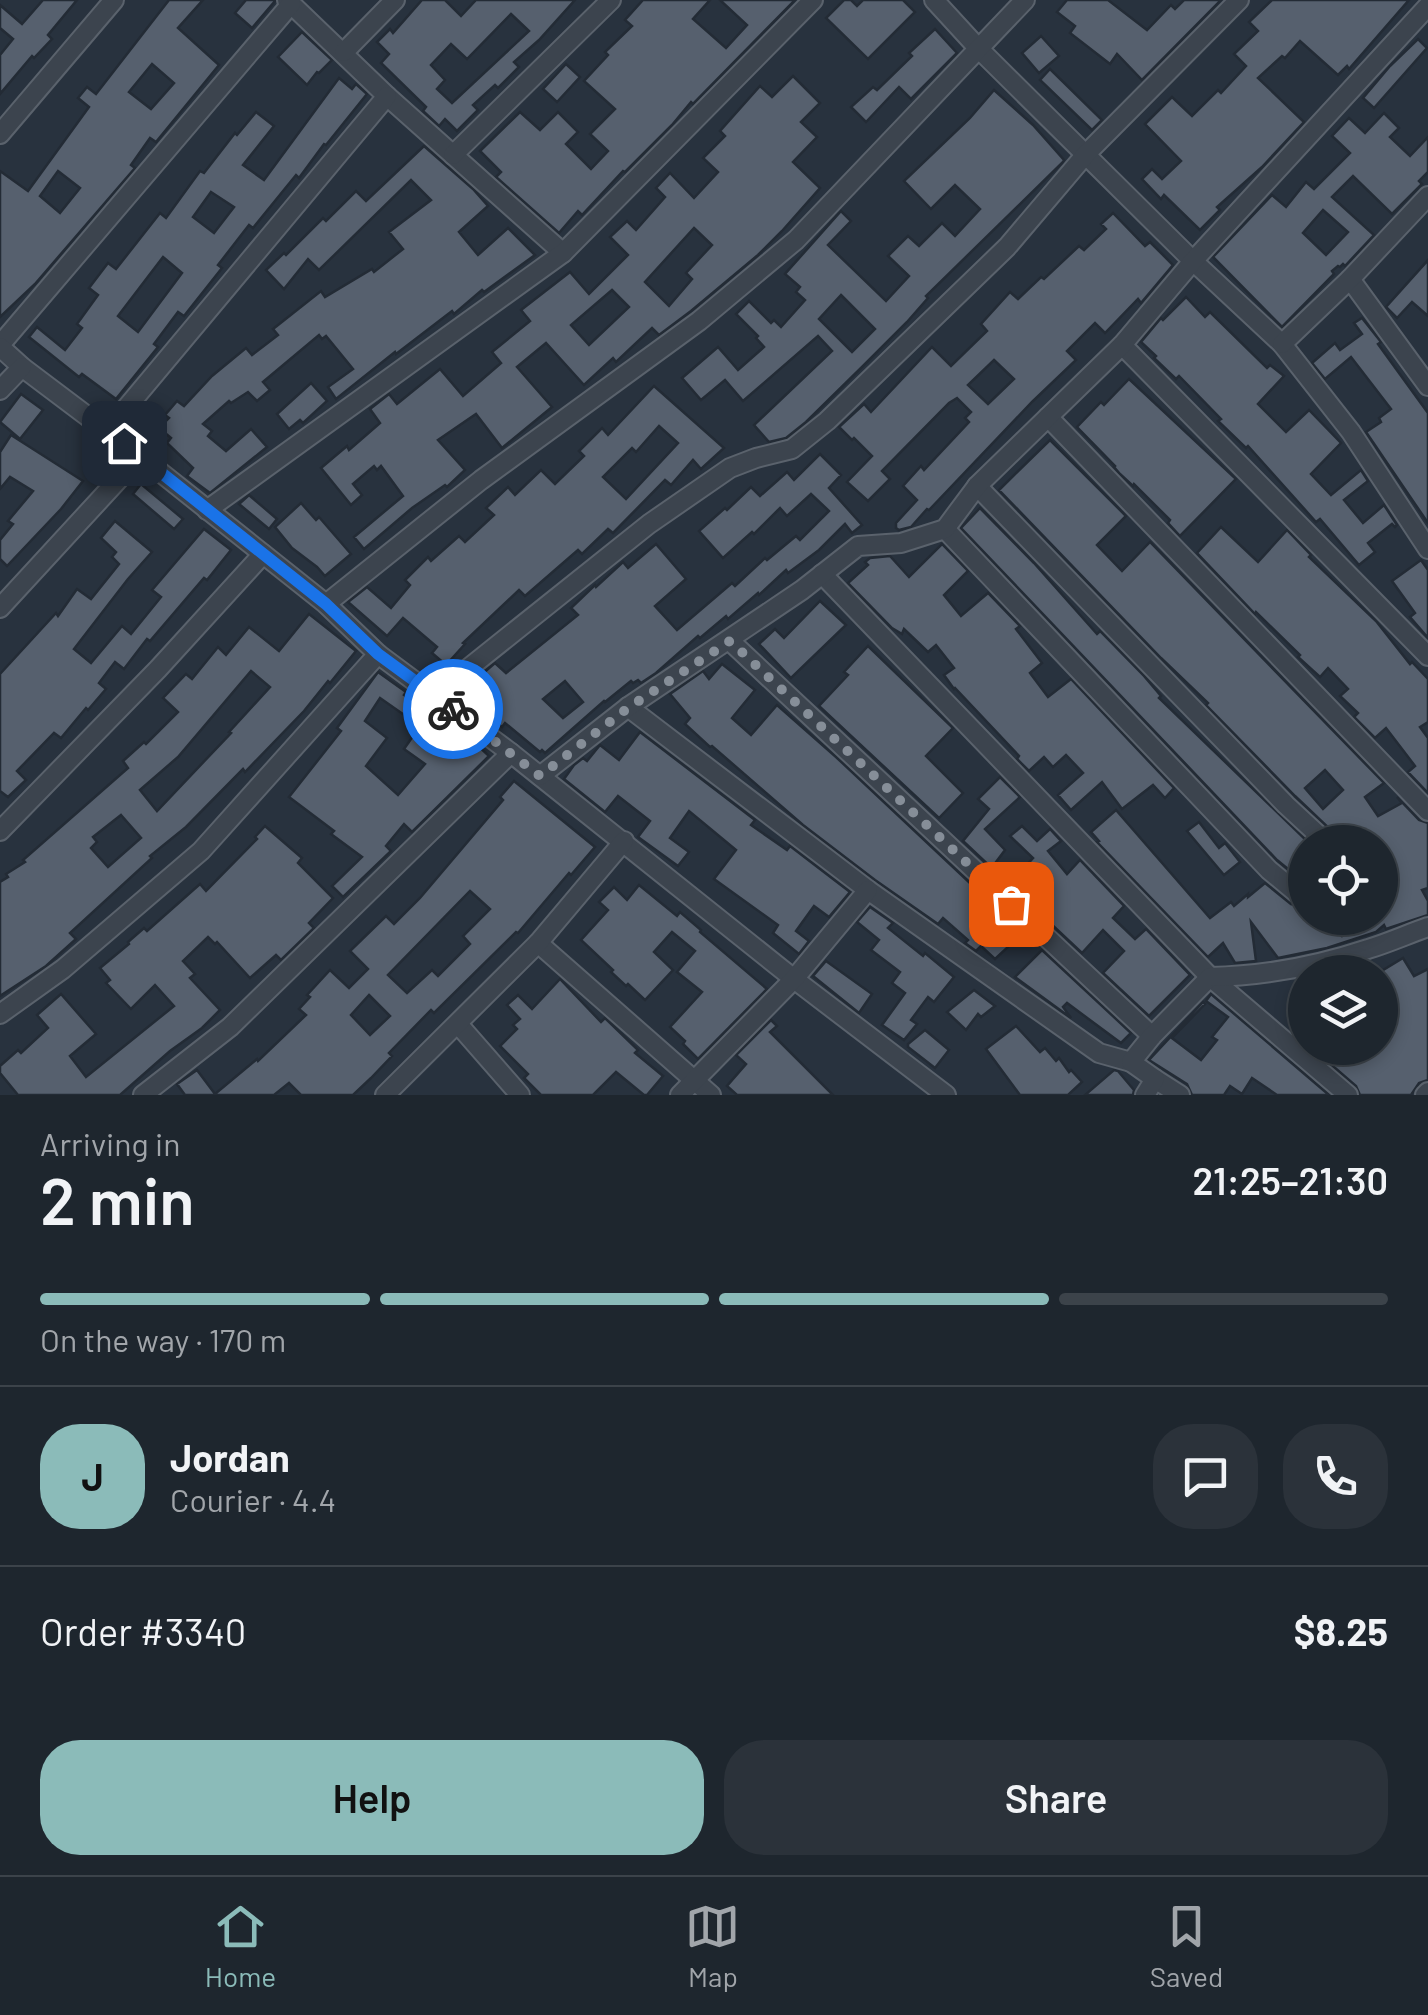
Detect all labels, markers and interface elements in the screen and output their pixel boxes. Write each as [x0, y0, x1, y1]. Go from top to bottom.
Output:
pin [82, 401, 167, 486]
icon: home [97, 416, 152, 471]
courier [403, 659, 503, 759]
icon: bike [426, 682, 481, 737]
map controls [1288, 825, 1398, 1065]
button: locate [1288, 825, 1398, 935]
pin [969, 862, 1054, 947]
icon: bag [984, 877, 1039, 932]
button: layers [1288, 955, 1398, 1065]
text: Arriving in [40, 1124, 180, 1162]
text: 21:25–21:30 [1192, 1157, 1388, 1203]
text: 2 min [40, 1160, 195, 1238]
text: On the way · 170 m [40, 1320, 286, 1358]
button: chat [1153, 1424, 1258, 1529]
button: phone [1283, 1424, 1388, 1529]
text: Jordan [170, 1434, 290, 1480]
text: J [81, 1453, 104, 1499]
text: Courier · 4.4 [170, 1480, 336, 1518]
text: Order #3340 [40, 1608, 246, 1654]
text: $8.25 [1294, 1608, 1388, 1654]
button: Help [40, 1740, 704, 1855]
button: Share [724, 1740, 1388, 1855]
tab: Home [205, 1899, 276, 1993]
tab: Map [685, 1899, 740, 1993]
tab: Saved [1150, 1899, 1223, 1993]

